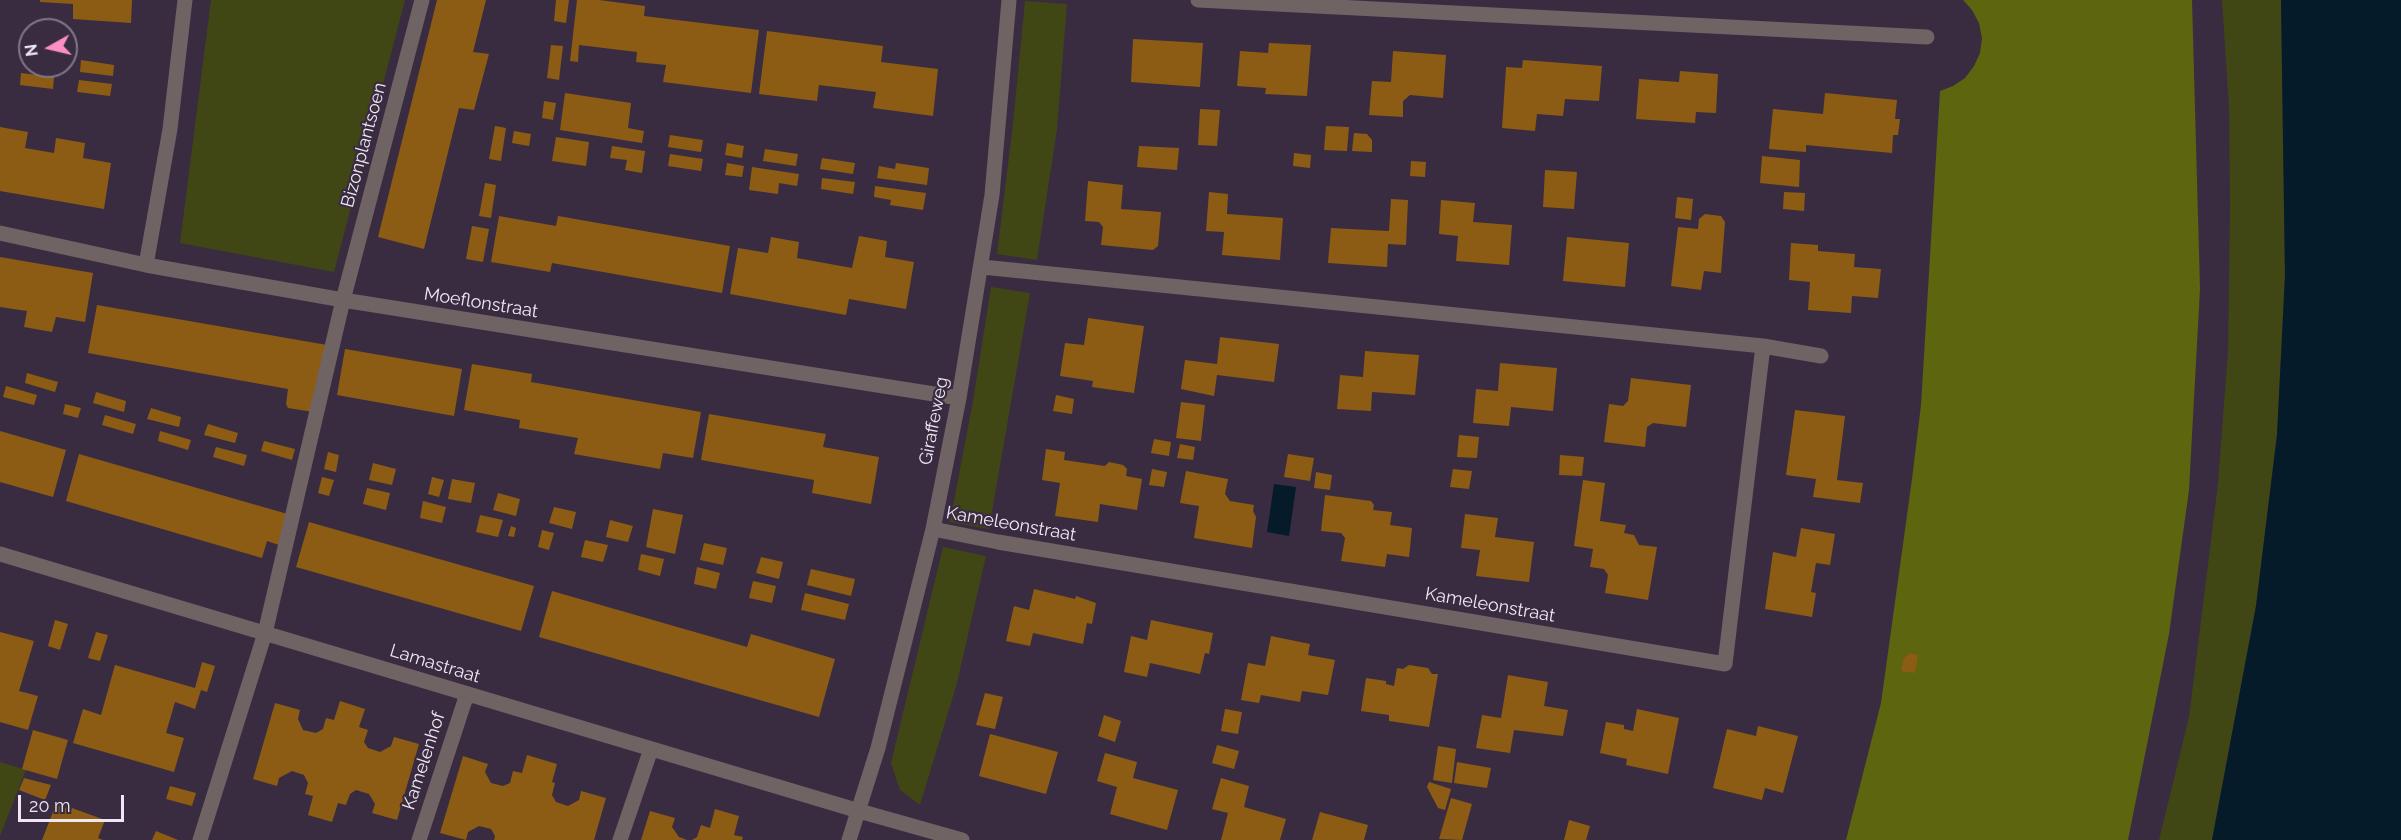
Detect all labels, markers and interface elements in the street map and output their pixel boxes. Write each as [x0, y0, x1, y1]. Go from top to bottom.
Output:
north arrow [18, 18, 78, 78]
text: N [21, 43, 42, 58]
street label: Bizonplantsoen [337, 80, 391, 210]
street label: Moeflonstraat [422, 283, 540, 323]
street label: Giraffeweg [915, 375, 953, 467]
street label: Kameleonstraat [944, 502, 1078, 546]
street label: Kameleonstraat [1423, 583, 1557, 627]
street label: Lamastraat [387, 640, 483, 688]
street label: Kamelenhof [398, 709, 450, 813]
scale bar [21, 783, 128, 821]
text: 20 m [29, 795, 71, 816]

